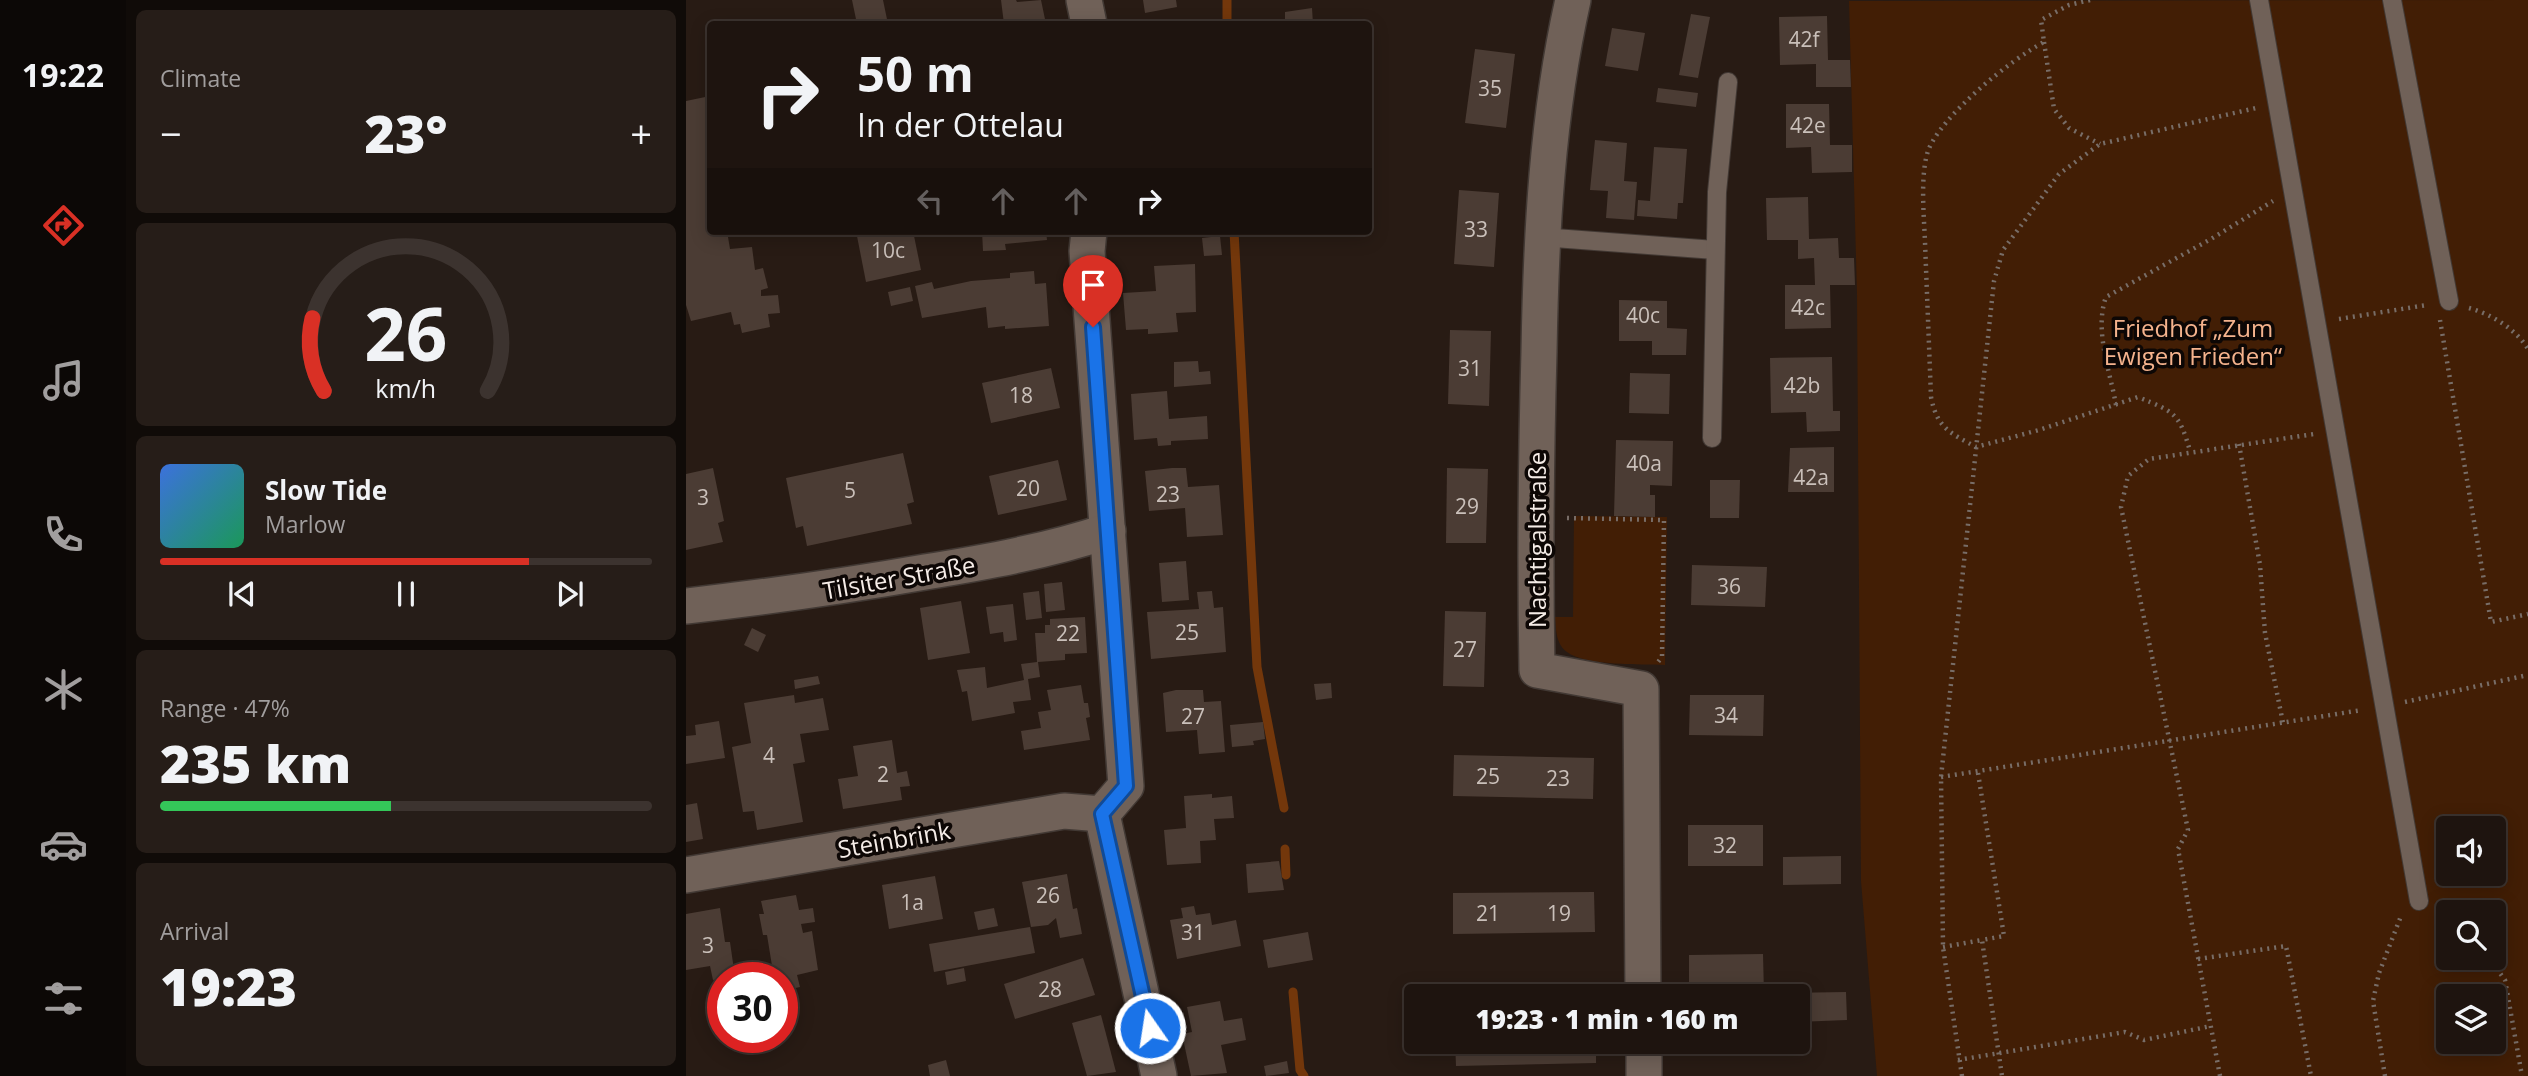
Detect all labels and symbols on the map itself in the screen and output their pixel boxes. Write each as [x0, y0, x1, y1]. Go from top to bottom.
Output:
house number: 42f [1788, 25, 1821, 53]
house number: 35 [1478, 74, 1502, 102]
house number: 42e [1790, 111, 1826, 139]
house number: 33 [1464, 215, 1488, 243]
house number: 10c [871, 236, 905, 264]
pin [1063, 255, 1123, 327]
house number: 42c [1791, 293, 1825, 321]
house number: 40c [1626, 301, 1660, 329]
park label: Friedhof „Zum Ewigen Frieden“ [2104, 311, 2283, 372]
house number: 31 [1458, 354, 1482, 382]
house number: 42b [1784, 371, 1820, 399]
house number: 18 [1009, 381, 1033, 409]
house number: 40a [1626, 449, 1662, 477]
street label: Nachtigalstraße [1520, 452, 1553, 628]
house number: 42a [1793, 463, 1829, 491]
house number: 20 [1016, 474, 1040, 502]
house number: 5 [844, 476, 856, 504]
house number: 23 [1156, 480, 1180, 508]
house number: 3 [697, 483, 709, 511]
house number: 29 [1455, 492, 1479, 520]
street label: Tilsiter Straße [820, 547, 978, 607]
house number: 36 [1717, 572, 1741, 600]
house number: 25 [1175, 618, 1199, 646]
house number: 22 [1056, 619, 1080, 647]
house number: 27 [1453, 635, 1477, 663]
house number: 34 [1714, 701, 1738, 729]
house number: 27 [1181, 702, 1205, 730]
house number: 4 [763, 741, 775, 769]
house number: 2 [877, 760, 889, 788]
house number: 25 [1476, 762, 1500, 790]
house number: 23 [1546, 764, 1570, 792]
street label: Steinbrink [835, 813, 953, 865]
house number: 32 [1713, 831, 1737, 859]
house number: 26 [1036, 881, 1060, 909]
house number: 1a [900, 888, 924, 916]
house number: 21 [1476, 899, 1500, 927]
house number: 19 [1547, 899, 1571, 927]
house number: 31 [1181, 918, 1205, 946]
house number: 3 [702, 931, 714, 959]
speed limit sign: 30 [707, 962, 798, 1053]
house number: 28 [1038, 975, 1062, 1003]
position arrow [1113, 991, 1187, 1065]

